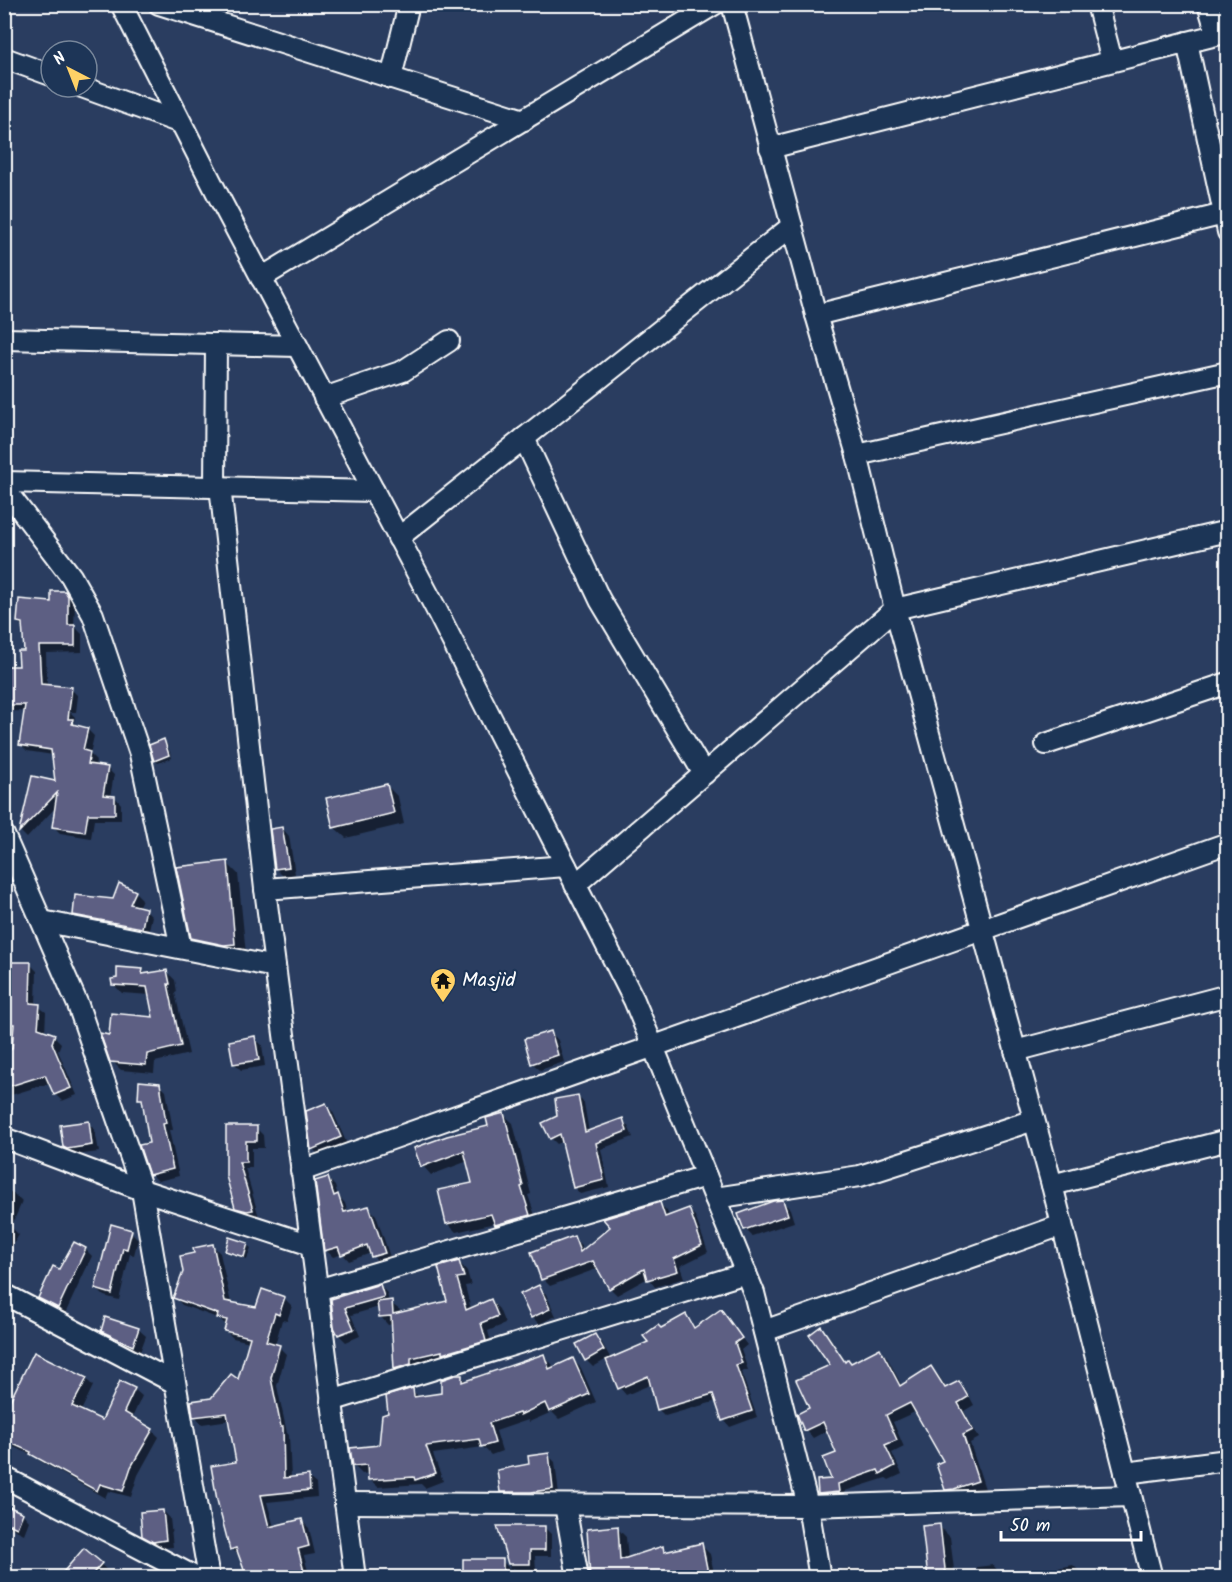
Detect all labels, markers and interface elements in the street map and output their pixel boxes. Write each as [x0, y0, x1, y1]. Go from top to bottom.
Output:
north arrow [39, 39, 99, 99]
text: N [48, 46, 72, 72]
place label: Masjid [462, 965, 517, 997]
temple icon: Masjid [428, 966, 458, 1004]
scale bar [1001, 1504, 1140, 1542]
text: 50 m [1010, 1512, 1050, 1541]

